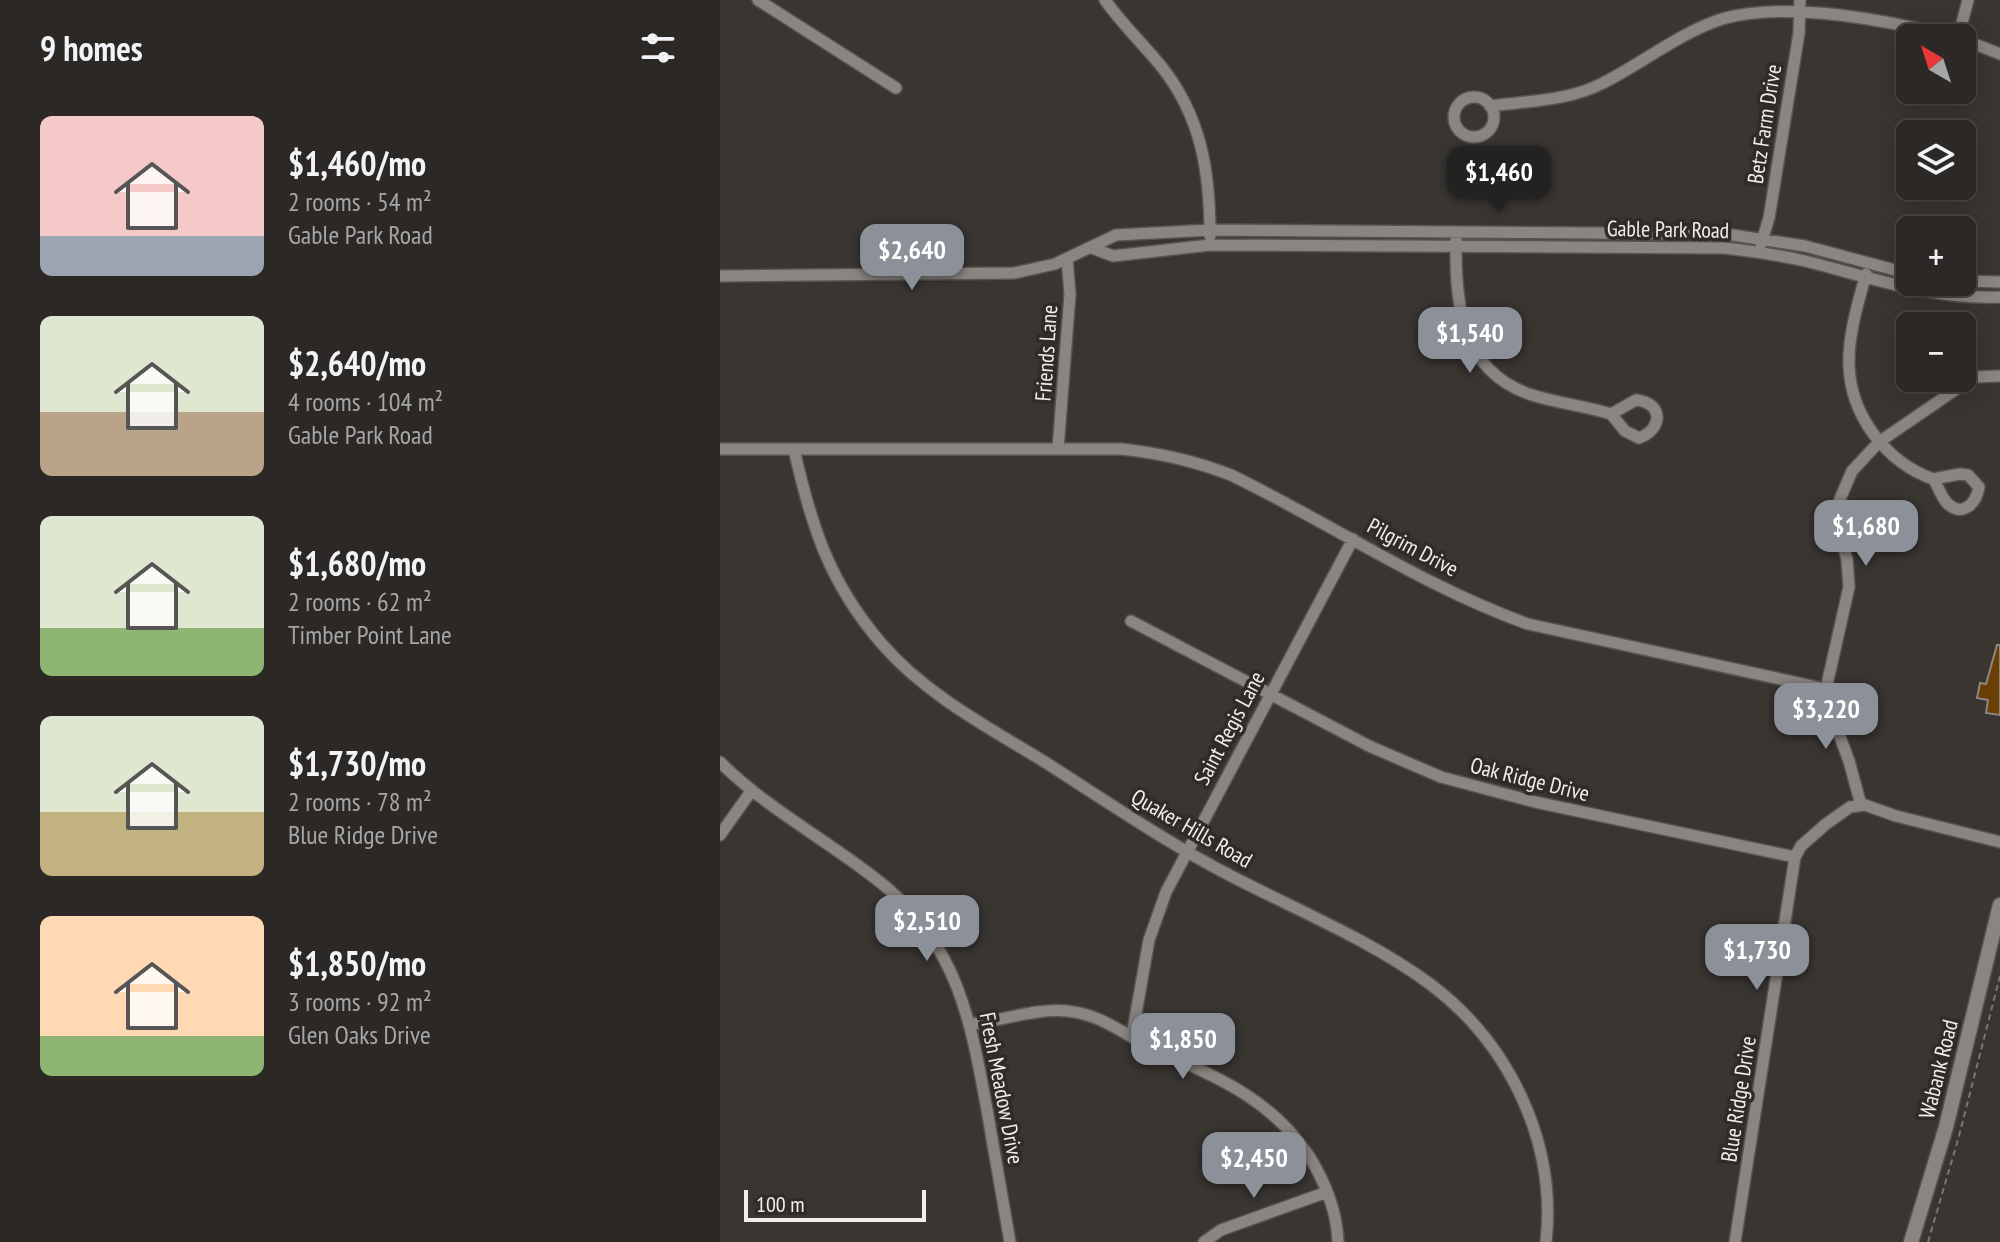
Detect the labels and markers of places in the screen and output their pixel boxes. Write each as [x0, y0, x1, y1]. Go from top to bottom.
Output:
pin: $1,460 [1434, 146, 1564, 214]
pin: $2,640 [847, 224, 977, 292]
pin: $1,540 [1405, 307, 1535, 375]
pin: $1,680 [1801, 500, 1931, 568]
pin: $3,220 [1761, 683, 1891, 751]
pin: $2,510 [862, 895, 992, 963]
pin: $1,730 [1692, 924, 1822, 992]
pin: $1,850 [1118, 1013, 1248, 1081]
pin: $2,450 [1189, 1132, 1319, 1200]

